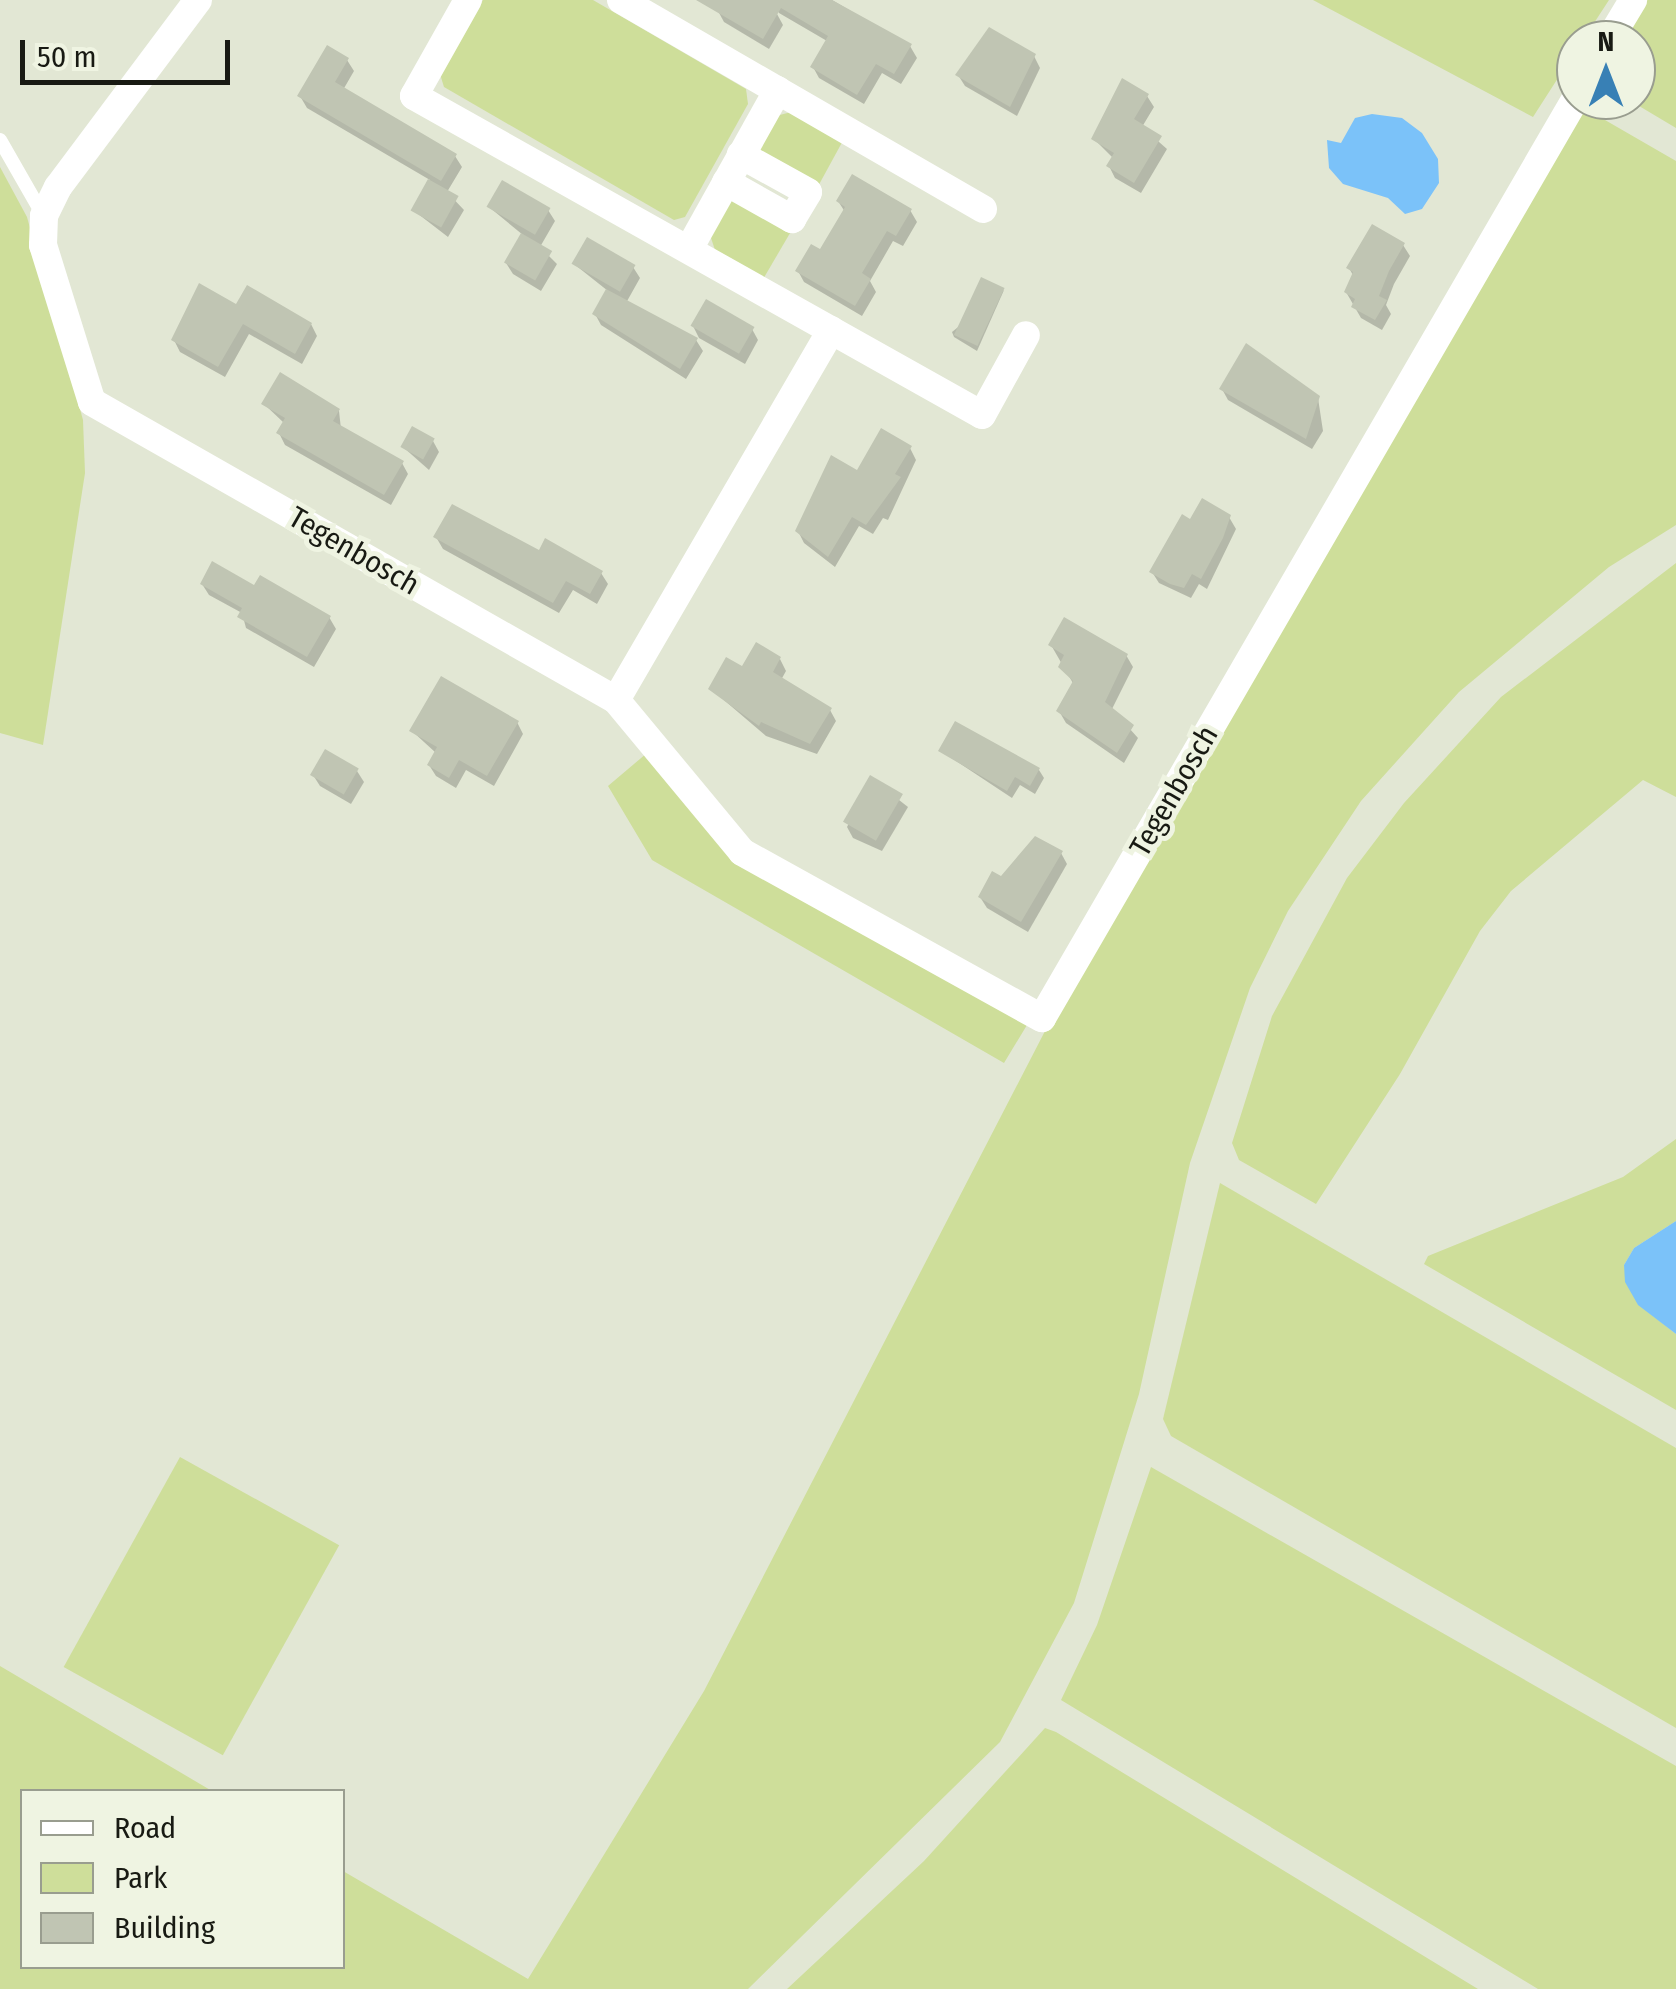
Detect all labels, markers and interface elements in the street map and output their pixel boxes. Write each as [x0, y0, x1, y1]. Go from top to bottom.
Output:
scale bar [25, 20, 235, 82]
north arrow [1556, 20, 1656, 120]
text: N [1598, 25, 1614, 58]
text: 50 m [37, 39, 97, 75]
street label: Tegenbosch [282, 499, 426, 603]
street label: Tegenbosch [1122, 719, 1226, 863]
legend [20, 1789, 345, 1969]
text: Road [114, 1810, 176, 1846]
text: Park [114, 1860, 167, 1896]
text: Building [114, 1910, 215, 1946]

